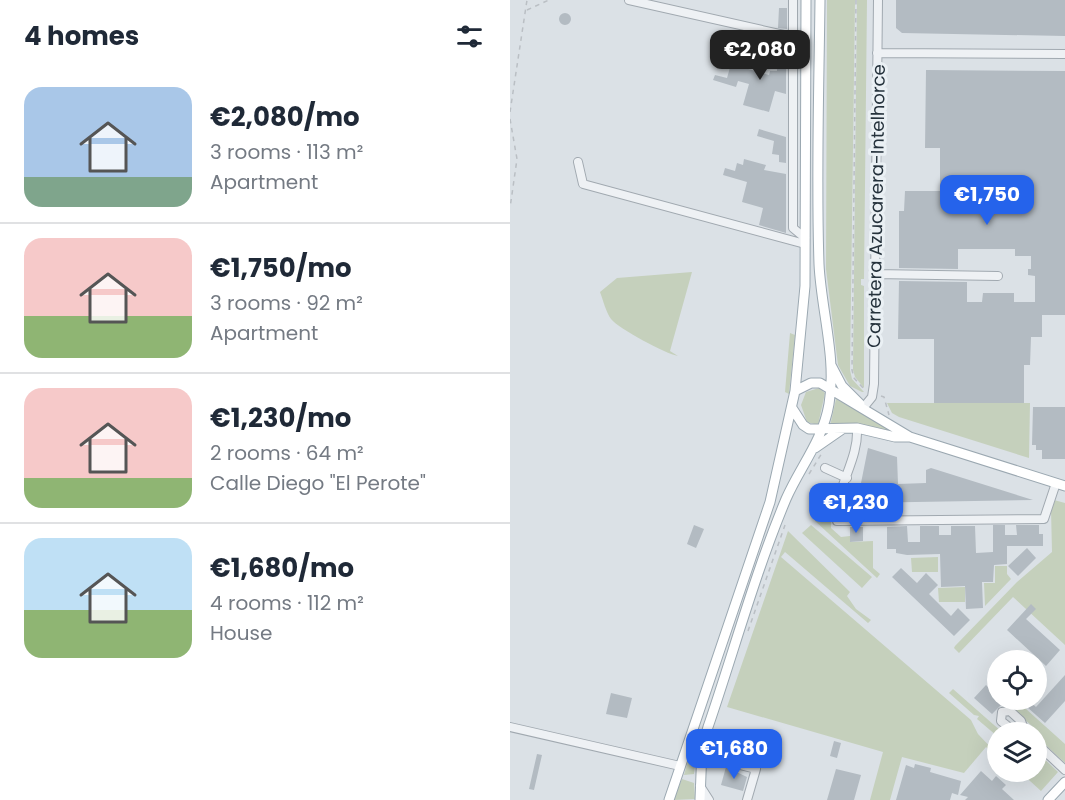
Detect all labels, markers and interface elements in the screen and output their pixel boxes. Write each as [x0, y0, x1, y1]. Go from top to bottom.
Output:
text: 4 homes [24, 18, 139, 54]
icon: filters [453, 20, 486, 53]
pin: €2,080 [711, 30, 809, 81]
text: €2,080 [724, 35, 796, 63]
street label: Carretera Azucarera-Intelhorce [861, 64, 891, 348]
text: €2,080/mo [210, 99, 360, 135]
icon: home [72, 111, 144, 183]
text: 3 rooms · 113 m² [210, 138, 363, 166]
text: Apartment [210, 168, 318, 196]
pin: €1,750 [938, 175, 1036, 226]
text: €1,750 [954, 180, 1020, 208]
text: €1,750/mo [210, 250, 352, 286]
icon: home [72, 262, 144, 334]
text: 3 rooms · 92 m² [210, 289, 363, 317]
text: Apartment [210, 319, 318, 347]
text: €1,230/mo [210, 400, 351, 436]
icon: home [72, 412, 144, 484]
text: 2 rooms · 64 m² [210, 439, 364, 467]
text: Calle Diego "El Perote" [210, 469, 426, 497]
pin: €1,230 [807, 483, 905, 534]
text: €1,230 [823, 488, 889, 516]
text: €1,680/mo [210, 550, 354, 586]
icon: home [72, 562, 144, 634]
text: 4 rooms · 112 m² [210, 589, 364, 617]
text: House [210, 619, 272, 647]
map controls [987, 650, 1047, 782]
button: locate [987, 650, 1047, 710]
button: layers [987, 722, 1047, 782]
pin: €1,680 [685, 729, 783, 780]
text: €1,680 [700, 734, 768, 762]

